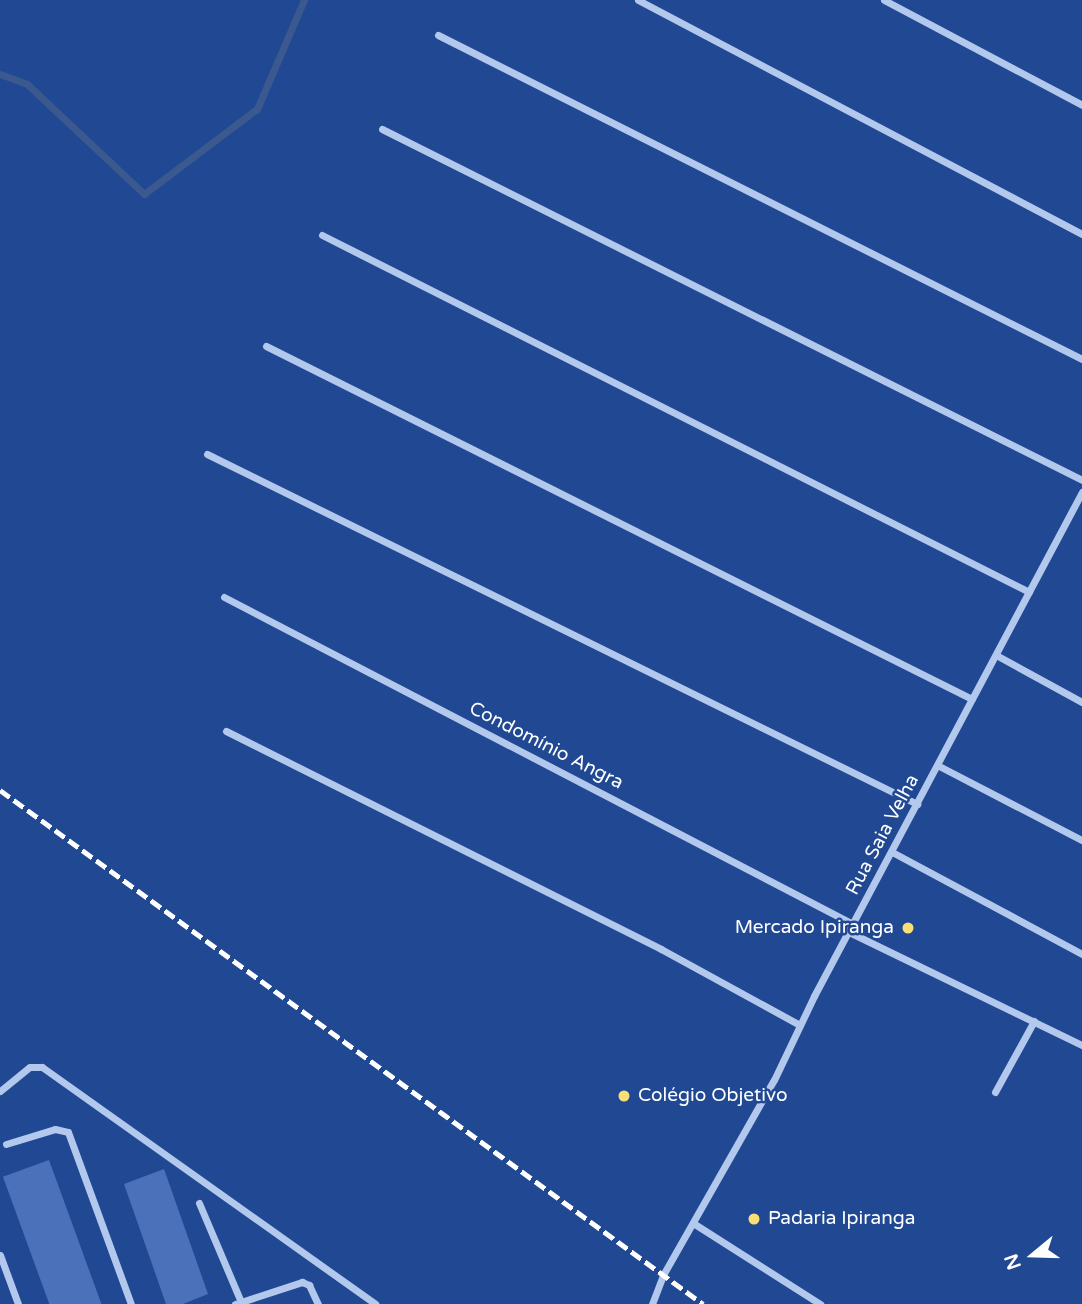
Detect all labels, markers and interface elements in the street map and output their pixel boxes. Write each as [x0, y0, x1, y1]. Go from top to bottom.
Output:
street label: Condomínio Angra [465, 697, 627, 795]
street label: Rua Saia Velha [842, 771, 924, 899]
place label: Mercado Ipiranga [735, 917, 894, 939]
marker: Mercado Ipiranga [900, 920, 916, 936]
place label: Colégio Objetivo [638, 1085, 787, 1107]
marker: Colégio Objetivo [616, 1088, 632, 1104]
place label: Padaria Ipiranga [768, 1208, 915, 1230]
marker: Padaria Ipiranga [746, 1211, 762, 1227]
north arrow [998, 1220, 1068, 1290]
text: N [1000, 1251, 1026, 1273]

